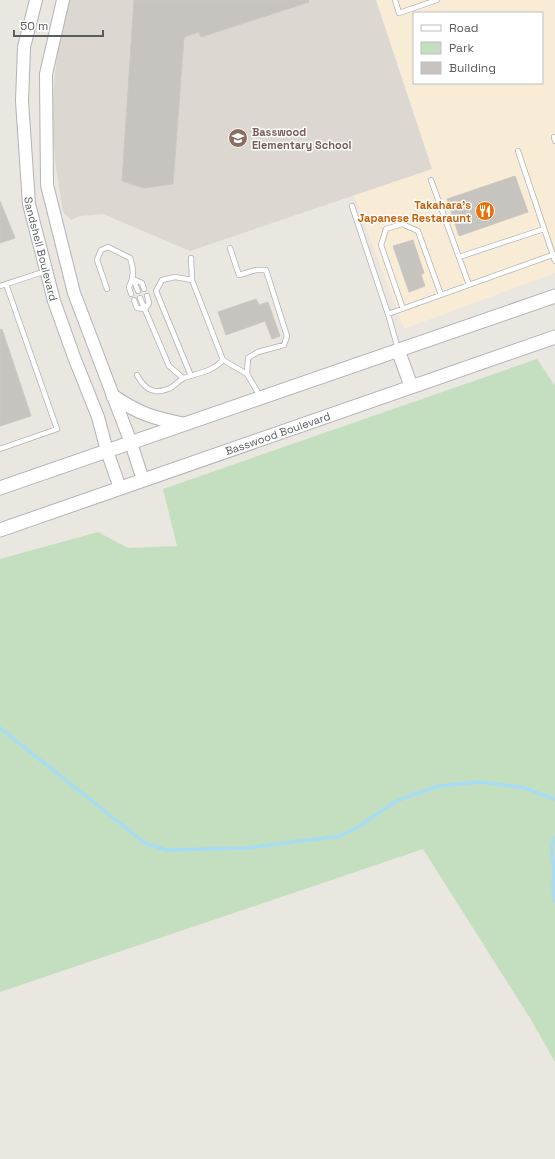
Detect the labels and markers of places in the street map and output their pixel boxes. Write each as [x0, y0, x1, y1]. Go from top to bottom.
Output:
place label: Basswood Elementary School [252, 125, 351, 152]
school or university icon: Basswood Elementary School [227, 127, 249, 149]
place label: Takahara's Japanese Restaraunt [358, 198, 471, 225]
restaurant icon: Takahara's Japanese Restaraunt [474, 200, 496, 222]

